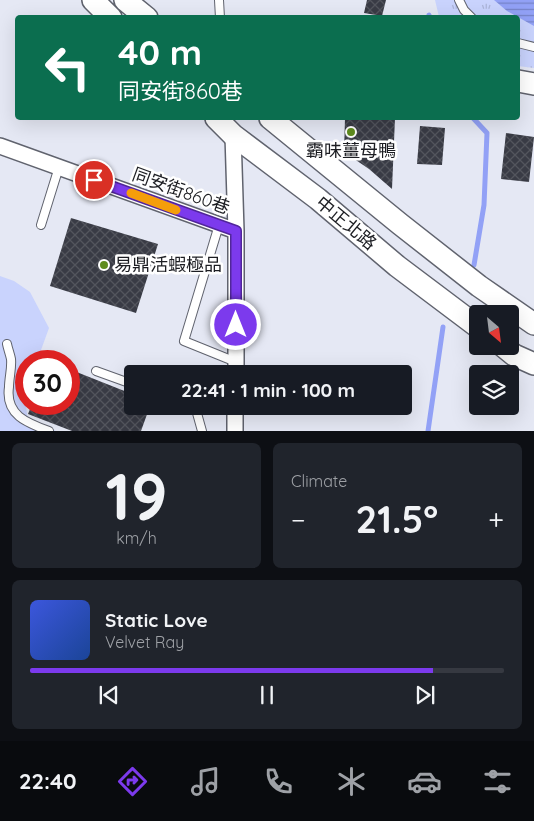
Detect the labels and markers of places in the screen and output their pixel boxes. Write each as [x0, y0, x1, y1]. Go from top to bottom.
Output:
marker: 霸味薑母鴨 [345, 126, 357, 138]
place label: 霸味薑母鴨 [306, 139, 396, 162]
pin [73, 159, 115, 201]
place label: 易鼎活蝦極品 [114, 253, 222, 276]
marker: 易鼎活蝦極品 [98, 259, 110, 271]

